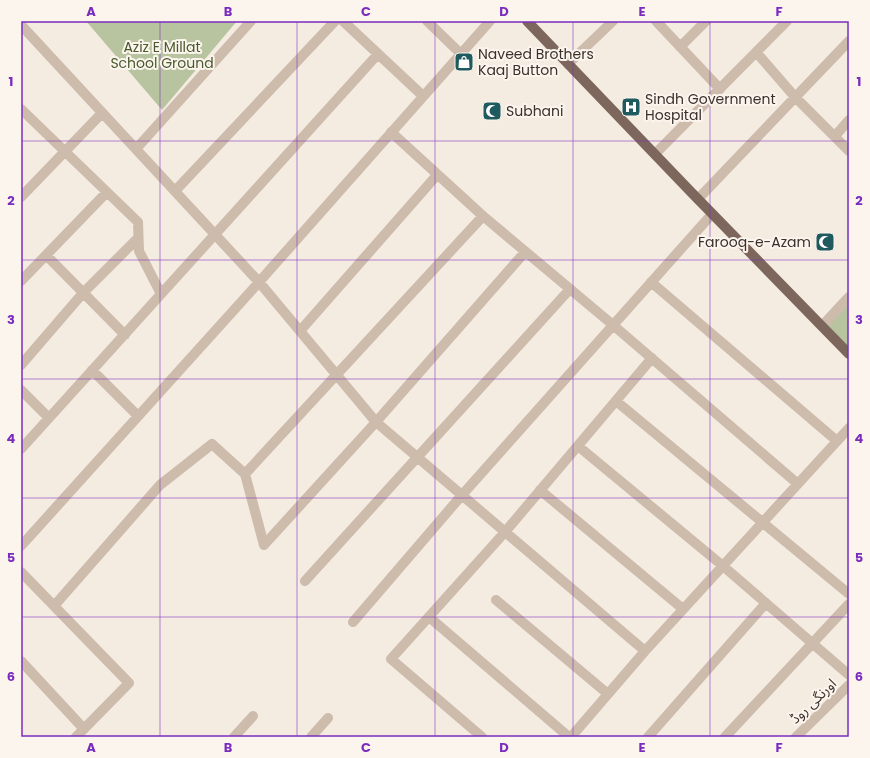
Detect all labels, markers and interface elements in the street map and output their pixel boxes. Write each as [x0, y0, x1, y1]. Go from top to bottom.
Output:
text: A [86, 2, 96, 21]
text: B [224, 2, 233, 21]
text: C [361, 2, 371, 21]
text: D [499, 2, 509, 21]
text: E [638, 2, 646, 21]
text: F [775, 2, 783, 21]
park label: Aziz E Millat School Ground [110, 37, 214, 73]
place label: Naveed Brothers Kaaj Button [478, 44, 594, 80]
shop icon: Naveed Brothers Kaaj Button [453, 51, 475, 73]
text: 1 [9, 72, 13, 91]
text: 1 [857, 72, 861, 91]
place label: Sindh Government Hospital [645, 89, 776, 125]
hospital icon: Sindh Government Hospital [620, 96, 642, 118]
mosque icon: Subhani [481, 100, 503, 122]
place label: Subhani [506, 101, 563, 121]
text: 2 [7, 191, 15, 210]
text: 2 [855, 191, 863, 210]
mosque icon: Farooq-e-Azam [814, 231, 836, 253]
place label: Farooq-e-Azam [698, 232, 811, 252]
text: 3 [7, 310, 15, 329]
text: 3 [855, 310, 863, 329]
text: 4 [7, 429, 16, 448]
text: 4 [855, 429, 864, 448]
text: 5 [7, 548, 15, 567]
text: 5 [855, 548, 863, 567]
text: 6 [7, 667, 15, 686]
text: 6 [855, 667, 863, 686]
street label: اورنگی روڈ [785, 674, 841, 728]
text: A [86, 738, 96, 757]
text: B [224, 738, 233, 757]
text: C [361, 738, 371, 757]
text: D [499, 738, 509, 757]
text: E [638, 738, 646, 757]
text: F [775, 738, 783, 757]

